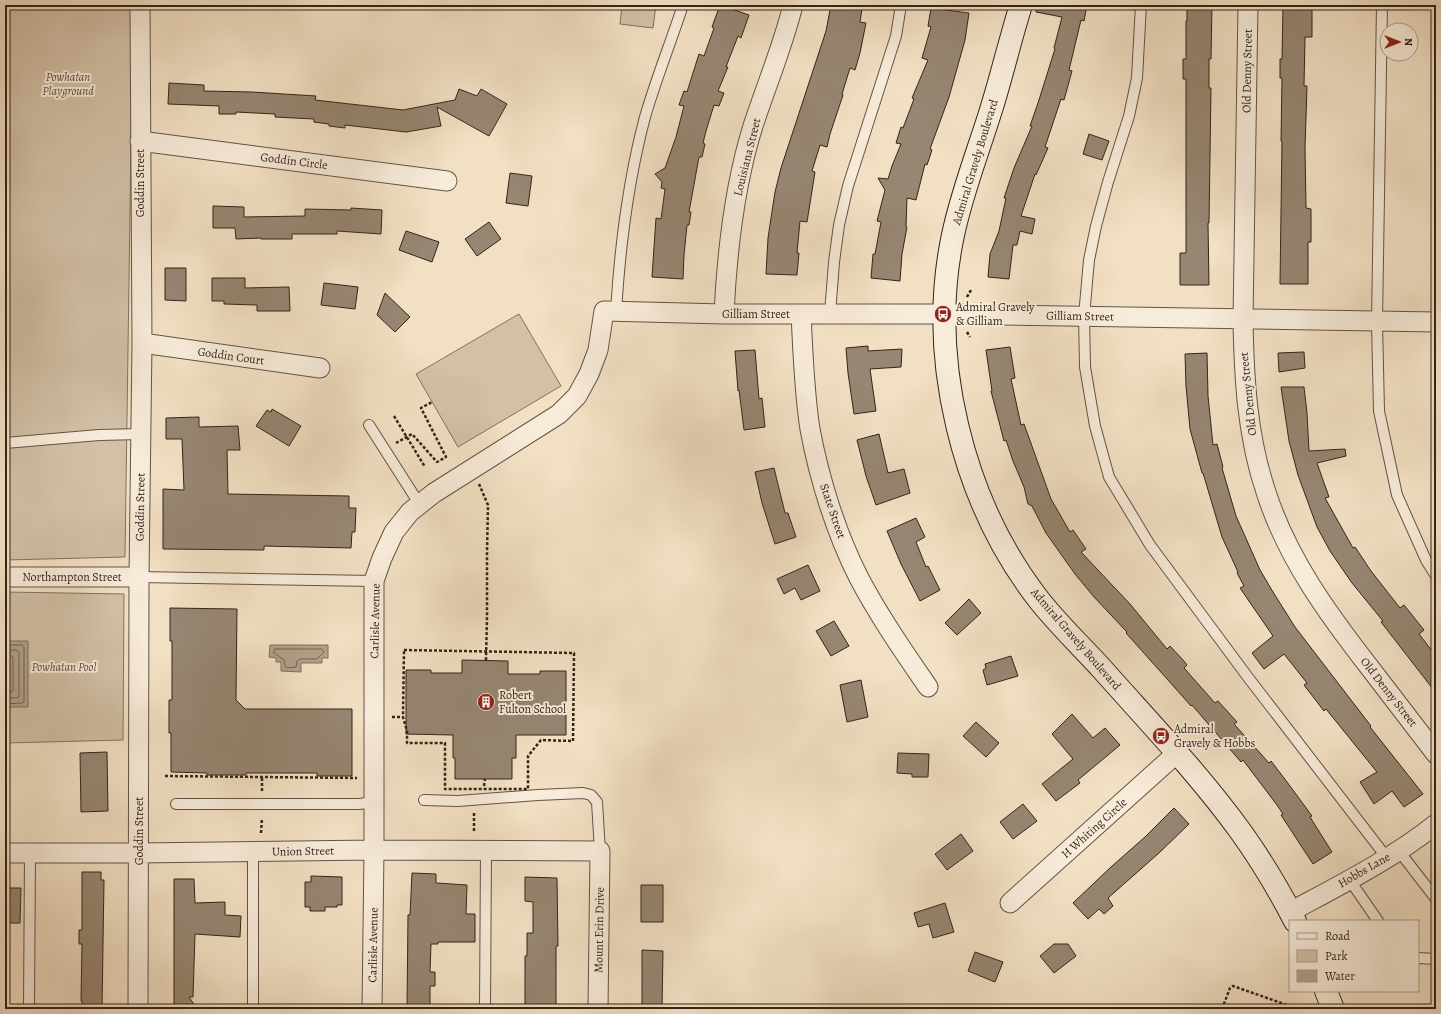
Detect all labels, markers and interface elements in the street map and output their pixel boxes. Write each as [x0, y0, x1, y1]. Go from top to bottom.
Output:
north arrow [1379, 22, 1419, 62]
street label: Old Denny Street [1238, 29, 1256, 113]
text: N [1401, 38, 1416, 46]
park label: Powhatan Playground [42, 69, 94, 99]
street label: Admiral Gravely Boulevard [948, 97, 1002, 228]
street label: Louisiana Street [730, 116, 764, 198]
street label: Goddin Street [132, 149, 148, 217]
street label: Goddin Circle [260, 149, 328, 173]
place label: Admiral Gravely & Gilliam [955, 299, 1035, 329]
bus stop icon: Admiral Gravely & Gilliam [933, 304, 953, 324]
street label: Gilliam Street [722, 306, 790, 322]
street label: Gilliam Street [1046, 307, 1114, 325]
street label: Goddin Court [197, 343, 265, 369]
street label: Old Denny Street [1236, 351, 1260, 437]
street label: Goddin Street [131, 473, 149, 541]
street label: State Street [816, 481, 850, 541]
street label: Northampton Street [22, 569, 122, 585]
street label: Carlisle Avenue [366, 583, 384, 659]
street label: Admiral Gravely Boulevard [1027, 584, 1125, 694]
street label: Old Denny Street [1357, 654, 1421, 730]
park label: Powhatan Pool [32, 659, 96, 675]
place label: Robert Fulton School [499, 687, 566, 717]
building icon: Robert Fulton School [476, 692, 496, 712]
place label: Admiral Gravely & Hobbs [1173, 721, 1256, 751]
bus stop icon: Admiral Gravely & Hobbs [1151, 726, 1171, 746]
street label: H Whiting Circle [1058, 794, 1130, 862]
street label: Goddin Street [131, 797, 147, 865]
street label: Union Street [272, 842, 334, 860]
street label: Hobbs Lane [1335, 849, 1393, 891]
street label: Mount Erin Drive [590, 887, 608, 973]
street label: Carlisle Avenue [364, 907, 382, 983]
legend [1289, 920, 1419, 992]
text: Road [1325, 928, 1351, 944]
text: Park [1325, 948, 1348, 964]
text: Water [1324, 968, 1355, 984]

